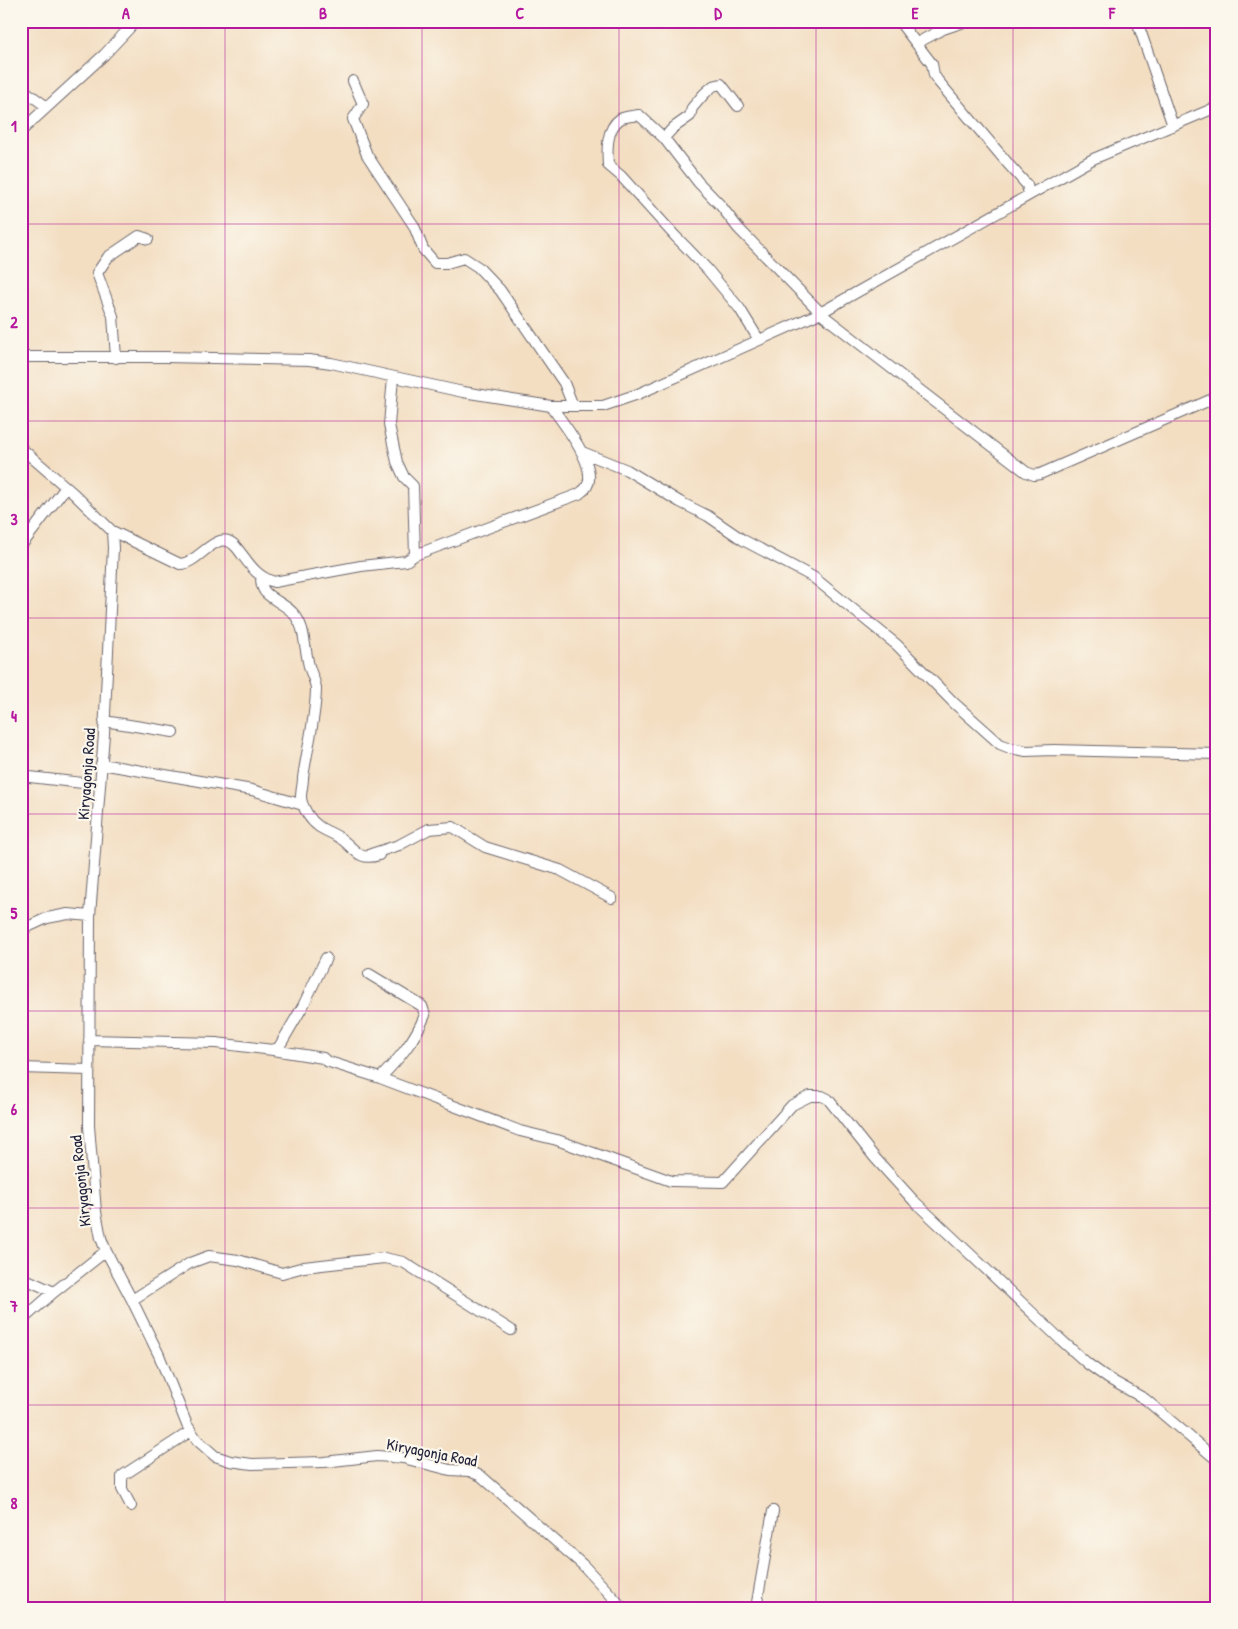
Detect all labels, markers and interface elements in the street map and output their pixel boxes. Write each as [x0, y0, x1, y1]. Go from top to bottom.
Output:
text: A [122, 2, 130, 24]
text: B [319, 2, 327, 24]
text: C [516, 2, 525, 24]
text: D [714, 2, 722, 24]
text: E [911, 2, 919, 24]
text: F [1108, 2, 1116, 24]
text: 1 [11, 115, 17, 137]
text: 2 [10, 311, 18, 333]
text: 3 [10, 508, 18, 530]
text: 4 [11, 705, 17, 727]
street label: Kiryagonja Road [72, 727, 100, 821]
text: 5 [11, 902, 18, 924]
text: 6 [11, 1098, 18, 1120]
street label: Kiryagonja Road [64, 1134, 96, 1228]
text: 7 [9, 1295, 18, 1317]
street label: Kiryagonja Road [385, 1432, 479, 1472]
text: 8 [11, 1492, 18, 1514]

